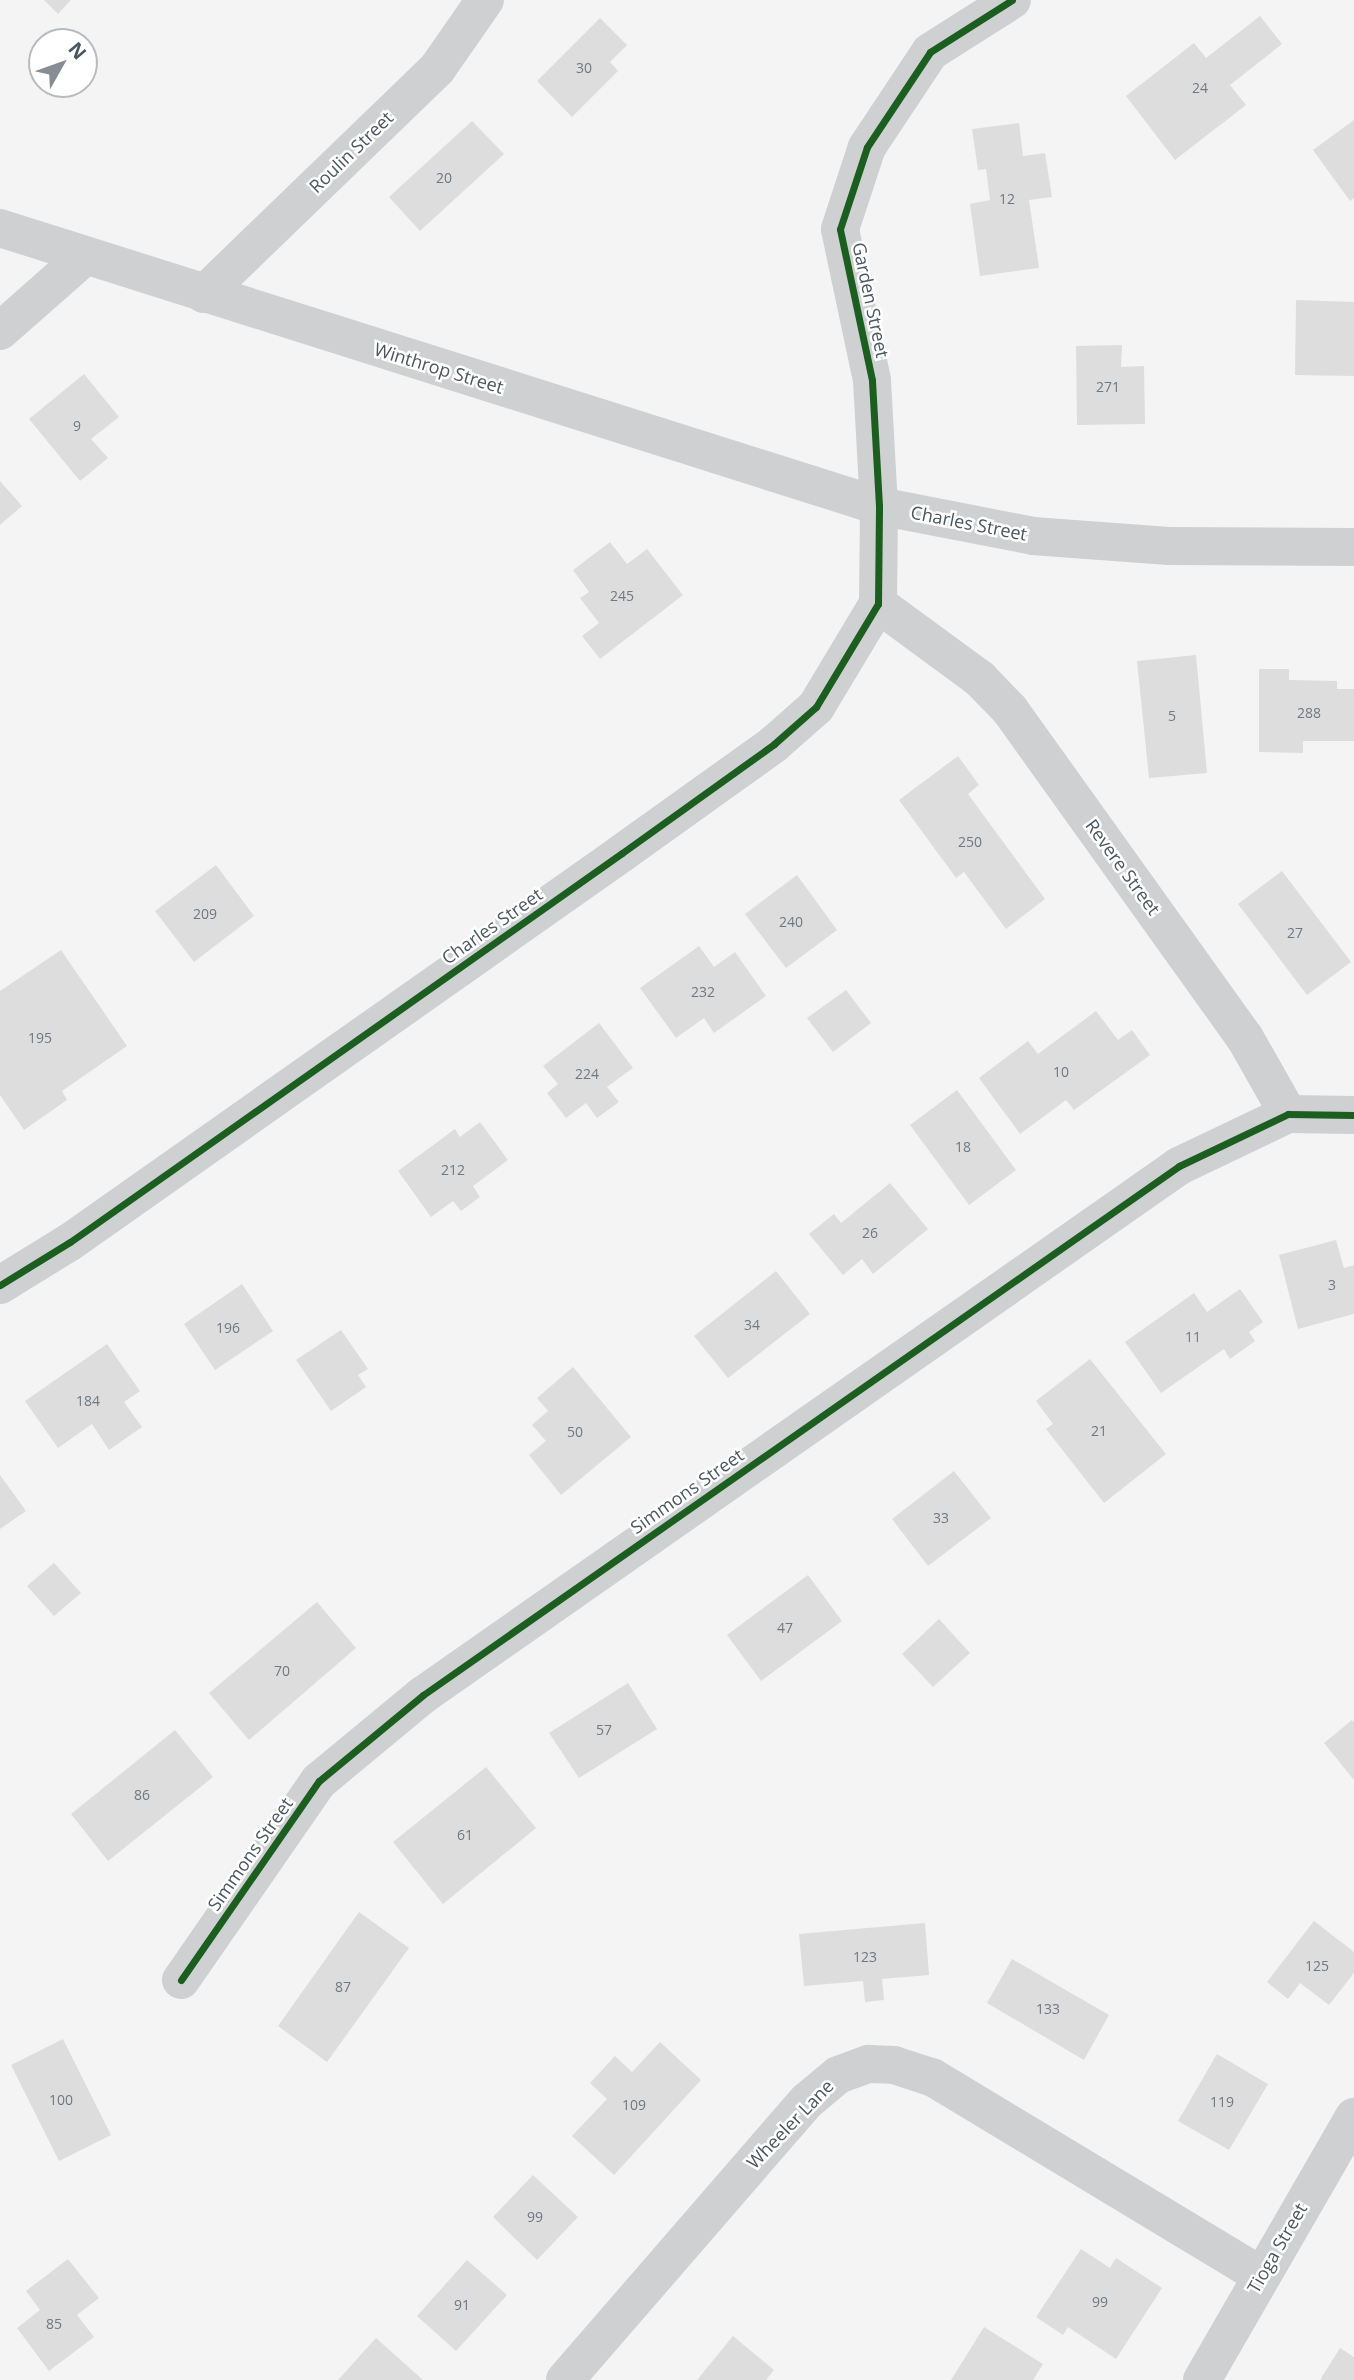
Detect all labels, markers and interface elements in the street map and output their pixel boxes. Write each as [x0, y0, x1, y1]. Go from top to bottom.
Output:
north arrow [28, 28, 98, 98]
text: N [63, 37, 92, 65]
house number: 30 [576, 60, 592, 76]
house number: 24 [1192, 80, 1208, 96]
street label: Roulin Street [305, 107, 397, 197]
house number: 20 [436, 170, 452, 186]
house number: 12 [999, 191, 1015, 207]
street label: Garden Street [848, 240, 894, 360]
street label: Winthrop Street [372, 338, 506, 398]
house number: 271 [1096, 379, 1120, 395]
house number: 9 [73, 418, 81, 434]
street label: Charles Street [909, 501, 1029, 545]
house number: 245 [610, 588, 634, 604]
house number: 288 [1297, 705, 1321, 721]
house number: 5 [1168, 708, 1176, 724]
street label: Revere Street [1081, 815, 1165, 919]
house number: 250 [958, 834, 982, 850]
street label: Charles Street [438, 883, 546, 969]
house number: 209 [193, 906, 217, 922]
house number: 240 [779, 914, 803, 930]
house number: 27 [1287, 925, 1303, 941]
house number: 232 [691, 984, 715, 1000]
house number: 195 [28, 1030, 52, 1046]
house number: 10 [1053, 1064, 1069, 1080]
house number: 224 [575, 1066, 599, 1082]
house number: 18 [955, 1139, 971, 1155]
house number: 212 [441, 1162, 465, 1178]
house number: 26 [862, 1225, 878, 1241]
house number: 3 [1328, 1277, 1336, 1293]
house number: 34 [744, 1317, 760, 1333]
house number: 196 [216, 1320, 240, 1336]
house number: 11 [1185, 1329, 1201, 1345]
house number: 184 [76, 1393, 100, 1409]
house number: 21 [1091, 1423, 1107, 1439]
house number: 50 [567, 1424, 583, 1440]
street label: Simmons Street [626, 1444, 748, 1538]
house number: 33 [933, 1510, 949, 1526]
house number: 47 [777, 1620, 793, 1636]
house number: 70 [274, 1663, 290, 1679]
house number: 57 [596, 1722, 612, 1738]
house number: 86 [134, 1787, 150, 1803]
street label: Simmons Street [203, 1793, 297, 1915]
house number: 61 [457, 1827, 473, 1843]
house number: 123 [853, 1949, 877, 1965]
house number: 125 [1305, 1958, 1329, 1974]
house number: 87 [335, 1979, 351, 1995]
house number: 133 [1036, 2001, 1060, 2017]
street label: Wheeler Lane [742, 2075, 838, 2173]
house number: 100 [49, 2092, 73, 2108]
house number: 119 [1210, 2094, 1234, 2110]
house number: 109 [622, 2097, 646, 2113]
street label: Tioga Street [1243, 2199, 1311, 2297]
house number: 99 [527, 2209, 543, 2225]
house number: 99 [1092, 2294, 1108, 2310]
house number: 91 [454, 2297, 470, 2313]
house number: 85 [46, 2316, 62, 2332]

